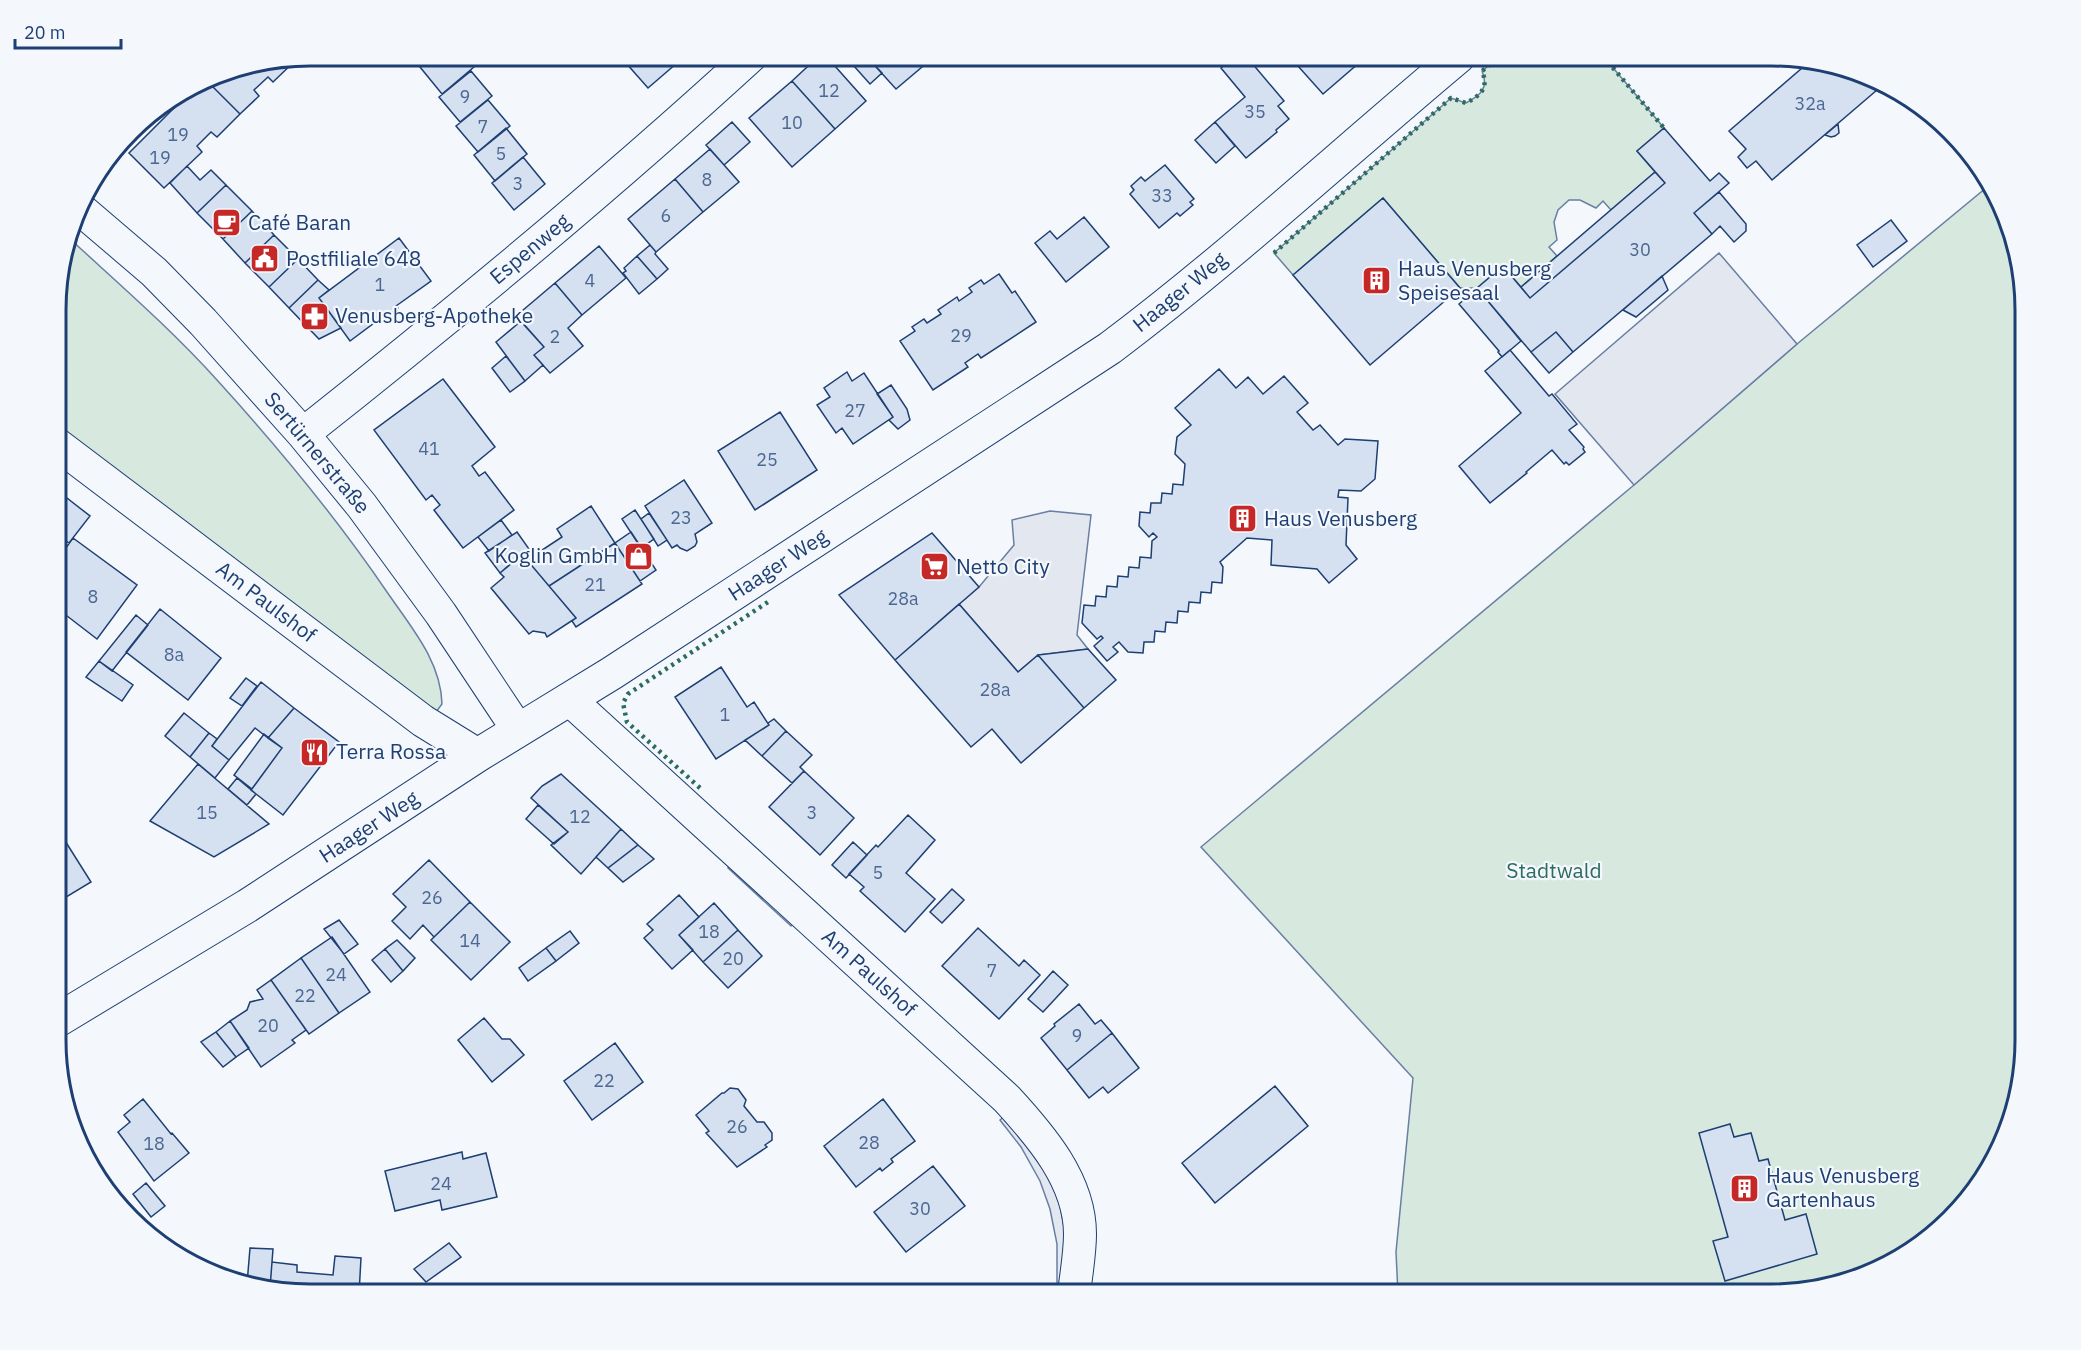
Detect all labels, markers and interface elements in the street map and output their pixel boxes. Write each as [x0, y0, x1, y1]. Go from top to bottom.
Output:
scale bar [15, 12, 122, 50]
text: 20 m [24, 21, 66, 44]
house number: 12 [818, 79, 840, 102]
house number: 9 [460, 85, 470, 108]
house number: 32a [1794, 92, 1826, 115]
house number: 35 [1244, 100, 1266, 123]
house number: 10 [781, 111, 803, 134]
house number: 7 [478, 115, 488, 138]
house number: 19 [167, 123, 189, 146]
house number: 5 [496, 142, 506, 165]
house number: 19 [149, 146, 171, 169]
house number: 8 [702, 168, 712, 191]
house number: 3 [513, 172, 523, 195]
house number: 33 [1151, 184, 1173, 207]
house number: 6 [661, 204, 671, 227]
street label: Espenweg [483, 206, 575, 290]
cafe icon: Café Baran [211, 207, 243, 239]
place label: Café Baran [248, 208, 351, 236]
house number: 30 [1629, 238, 1651, 261]
public building icon: Postfiliale 648 [249, 243, 281, 275]
place label: Postfiliale 648 [286, 244, 421, 272]
street label: Haager Weg [1126, 245, 1232, 338]
place label: Haus Venusberg Speisesaal [1398, 254, 1551, 306]
building icon: Haus Venusberg Speisesaal [1361, 265, 1393, 297]
house number: 4 [585, 269, 596, 292]
house number: 1 [375, 273, 385, 296]
pharmacy icon: Venusberg-Apotheke [298, 300, 330, 332]
place label: Venusberg-Apotheke [335, 301, 533, 329]
house number: 29 [950, 324, 972, 347]
house number: 2 [550, 325, 560, 348]
street label: Sertürnerstraße [259, 386, 377, 519]
house number: 27 [844, 399, 866, 422]
house number: 41 [418, 437, 440, 460]
house number: 25 [756, 448, 778, 471]
building icon: Haus Venusberg [1227, 503, 1259, 535]
place label: Haus Venusberg [1264, 504, 1417, 532]
house number: 23 [670, 506, 692, 529]
street label: Haager Weg [722, 522, 833, 607]
shop icon: Koglin GmbH [623, 540, 655, 572]
place label: Koglin GmbH [495, 541, 618, 569]
supermarket icon: Netto City [919, 551, 951, 583]
place label: Netto City [956, 552, 1050, 580]
street label: Am Paulshof [211, 554, 323, 648]
house number: 21 [584, 573, 606, 596]
house number: 8 [88, 585, 98, 608]
house number: 28a [887, 587, 919, 610]
house number: 8a [164, 643, 185, 666]
house number: 28a [979, 678, 1011, 701]
house number: 1 [720, 703, 730, 726]
restaurant icon: Terra Rossa [299, 736, 331, 768]
place label: Terra Rossa [336, 737, 446, 765]
street label: Haager Weg [313, 784, 424, 869]
house number: 15 [196, 801, 218, 824]
house number: 3 [807, 801, 817, 824]
house number: 12 [569, 805, 591, 828]
park label: Stadtwald [1506, 856, 1602, 884]
house number: 5 [873, 861, 883, 884]
house number: 26 [421, 886, 443, 909]
house number: 18 [698, 920, 720, 943]
street label: Am Paulshof [816, 922, 923, 1023]
house number: 14 [459, 929, 481, 952]
house number: 20 [722, 947, 744, 970]
house number: 7 [987, 959, 997, 982]
house number: 24 [325, 963, 347, 986]
house number: 22 [294, 984, 316, 1007]
house number: 20 [257, 1014, 279, 1037]
house number: 9 [1072, 1024, 1082, 1047]
house number: 22 [593, 1069, 615, 1092]
house number: 26 [726, 1115, 748, 1138]
house number: 28 [858, 1131, 880, 1154]
house number: 18 [143, 1132, 165, 1155]
place label: Haus Venusberg Gartenhaus [1766, 1161, 1919, 1213]
house number: 24 [430, 1172, 452, 1195]
building icon: Haus Venusberg Gartenhaus [1729, 1172, 1761, 1204]
house number: 30 [909, 1197, 931, 1220]

